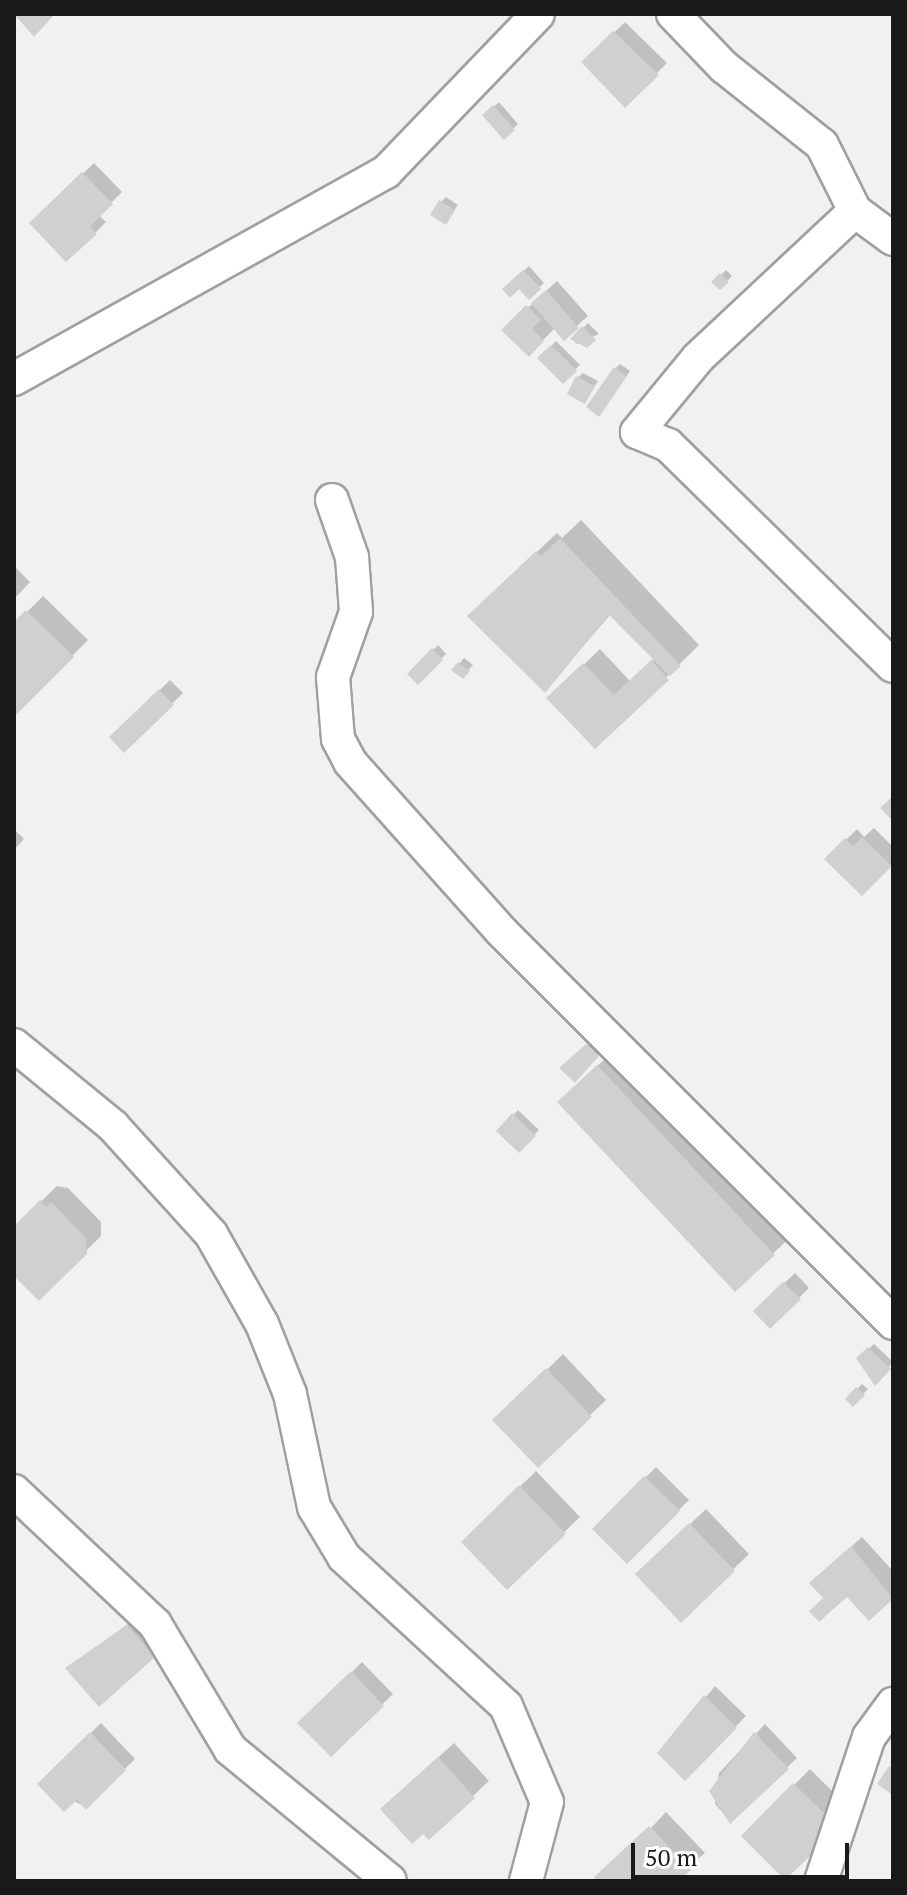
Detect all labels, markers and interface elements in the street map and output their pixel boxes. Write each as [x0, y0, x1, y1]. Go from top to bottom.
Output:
scale bar [635, 1827, 853, 1877]
text: 50 m [645, 1841, 697, 1873]

